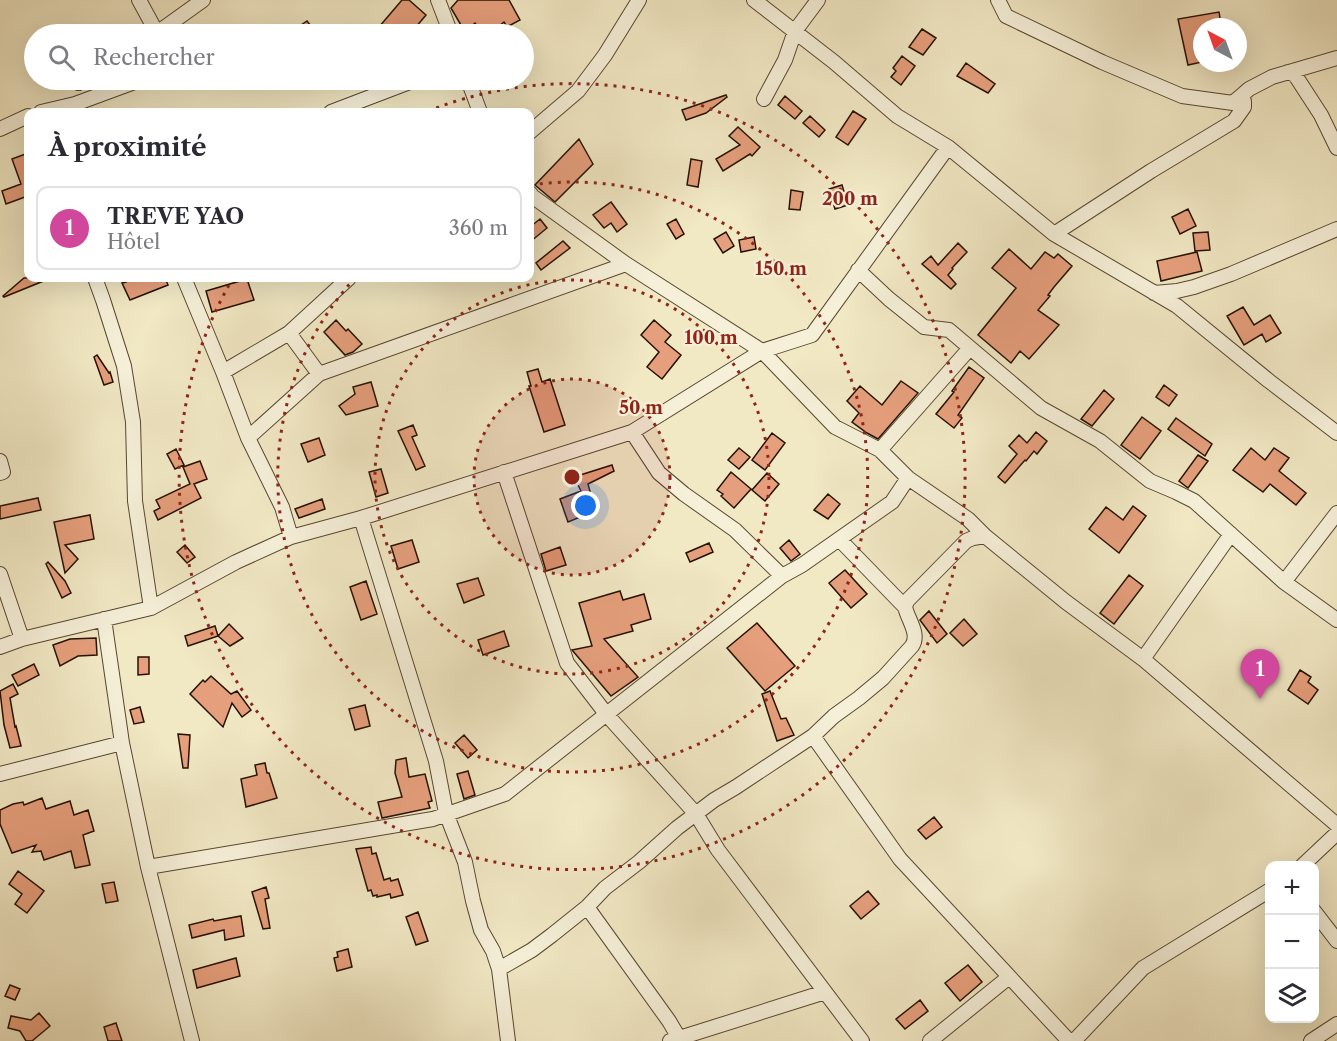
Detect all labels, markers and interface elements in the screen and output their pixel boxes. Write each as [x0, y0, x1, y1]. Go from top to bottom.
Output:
north arrow [1193, 18, 1247, 72]
search box [24, 24, 534, 90]
icon: search [45, 41, 78, 74]
text: Rechercher [93, 44, 215, 71]
text: À proximité [48, 131, 207, 163]
text: 200 m [822, 188, 878, 210]
text: TREVE YAO [107, 203, 244, 230]
text: 1 [65, 216, 74, 240]
text: 360 m [449, 216, 508, 240]
text: Hôtel [107, 230, 160, 254]
text: 150 m [755, 258, 807, 280]
text: 100 m [684, 327, 738, 349]
text: 50 m [619, 397, 663, 419]
centre of rings [562, 467, 582, 487]
your location [571, 491, 600, 520]
pin: 1 [1240, 650, 1280, 699]
map controls [1265, 861, 1319, 1023]
button: + [1265, 861, 1319, 915]
button: − [1265, 915, 1319, 969]
button: layers [1265, 969, 1319, 1023]

